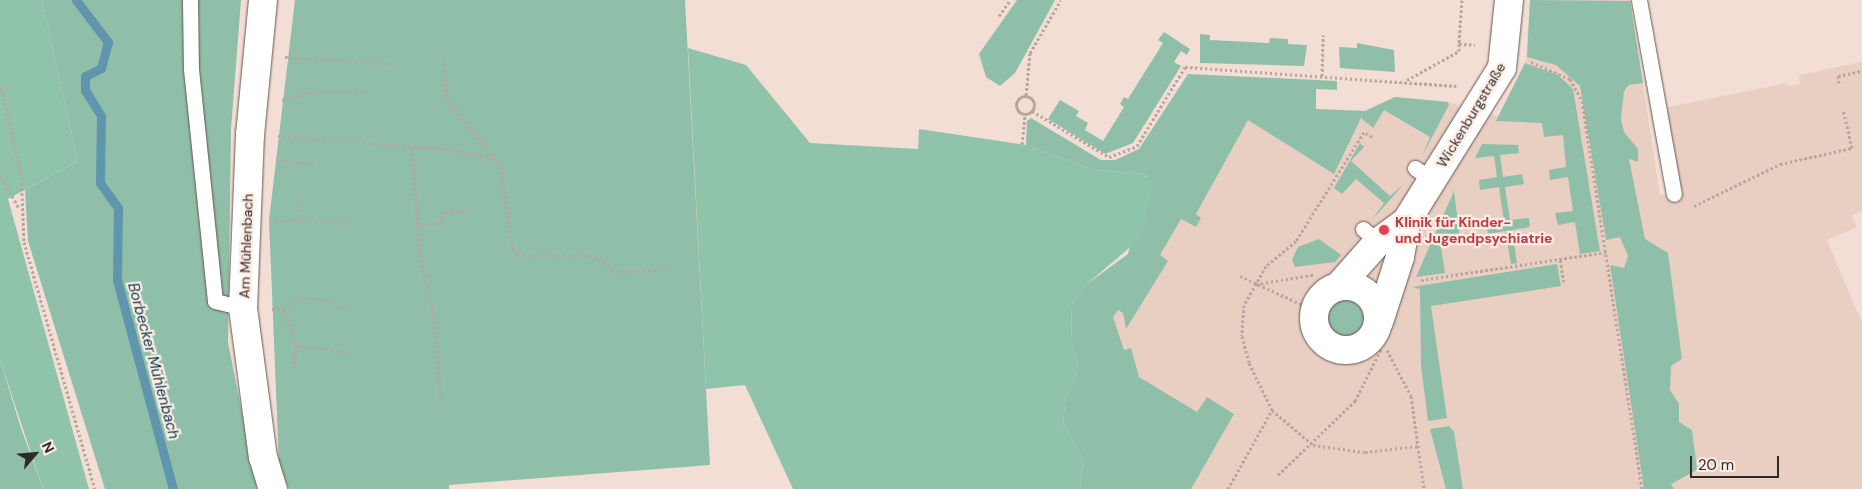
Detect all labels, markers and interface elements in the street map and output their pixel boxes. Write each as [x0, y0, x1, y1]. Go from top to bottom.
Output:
street label: Wickenburgstraße [1433, 60, 1509, 170]
street label: Am Mühlenbach [236, 193, 256, 299]
place label: Klinik für Kinder- und Jugendpsychiatrie [1395, 214, 1552, 246]
marker: Klinik für Kinder- und Jugendpsychiatrie [1377, 223, 1391, 237]
water label: Borbecker Mühlenbach [123, 281, 183, 441]
north arrow [10, 429, 60, 479]
text: N [38, 439, 59, 456]
scale bar [1692, 446, 1781, 478]
text: 20 m [1698, 455, 1734, 475]

